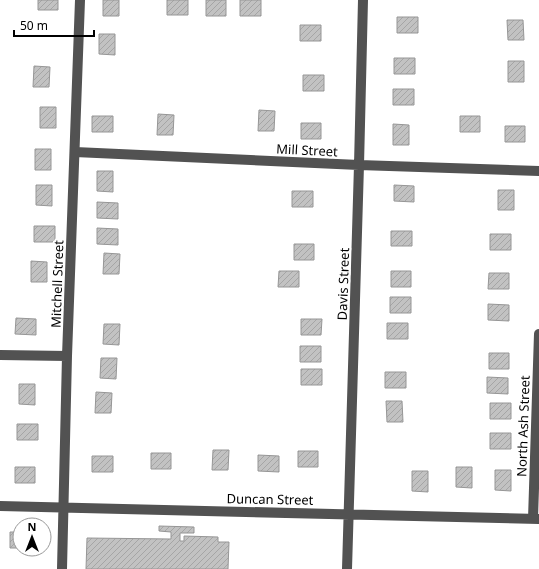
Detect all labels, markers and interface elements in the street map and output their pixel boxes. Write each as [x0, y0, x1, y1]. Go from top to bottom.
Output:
scale bar [14, 12, 94, 38]
text: 50 m [20, 17, 48, 34]
street label: Mill Street [276, 139, 338, 161]
street label: Mitchell Street [46, 239, 68, 328]
street label: Davis Street [333, 247, 353, 321]
street label: North Ash Street [512, 375, 534, 477]
street label: Duncan Street [226, 489, 314, 509]
north arrow [12, 517, 52, 557]
text: N [28, 519, 36, 534]

